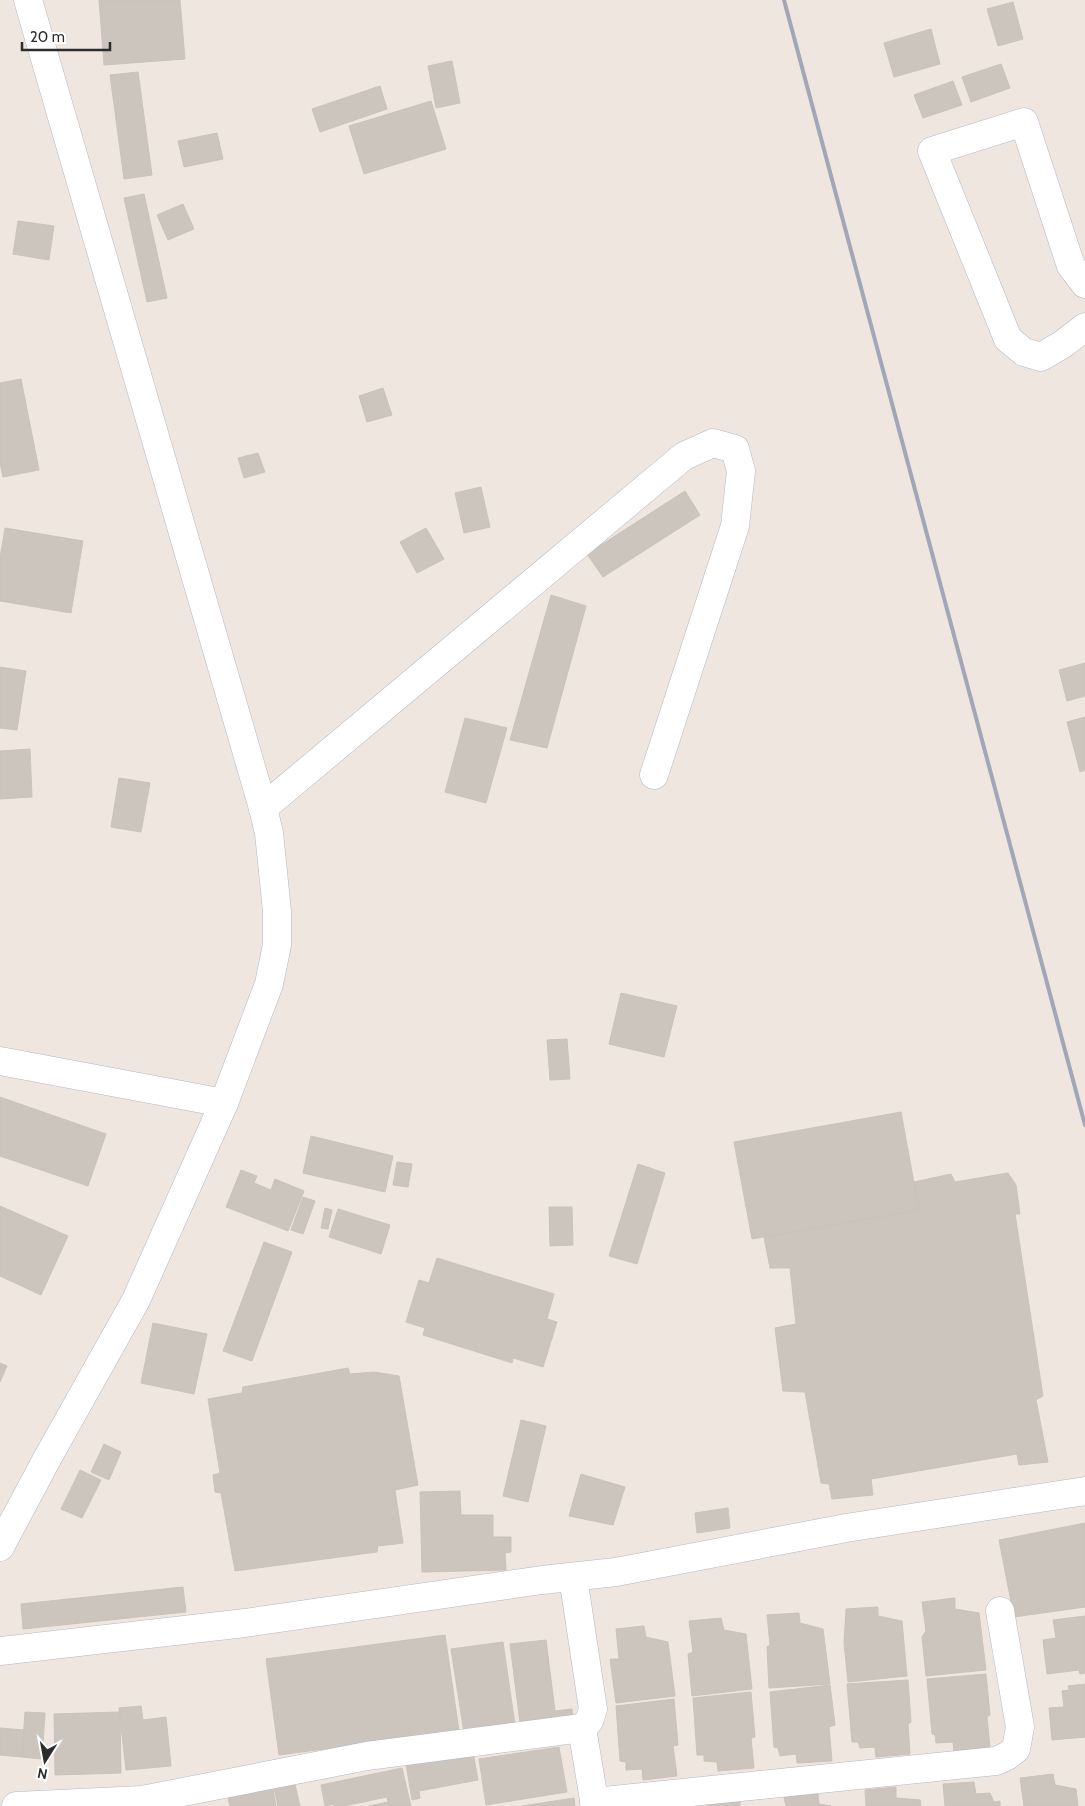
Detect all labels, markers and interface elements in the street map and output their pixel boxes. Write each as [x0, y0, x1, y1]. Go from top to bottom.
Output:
scale bar [22, 20, 110, 52]
text: 20 m [30, 28, 65, 46]
north arrow [20, 1736, 70, 1786]
text: N [36, 1764, 49, 1784]

